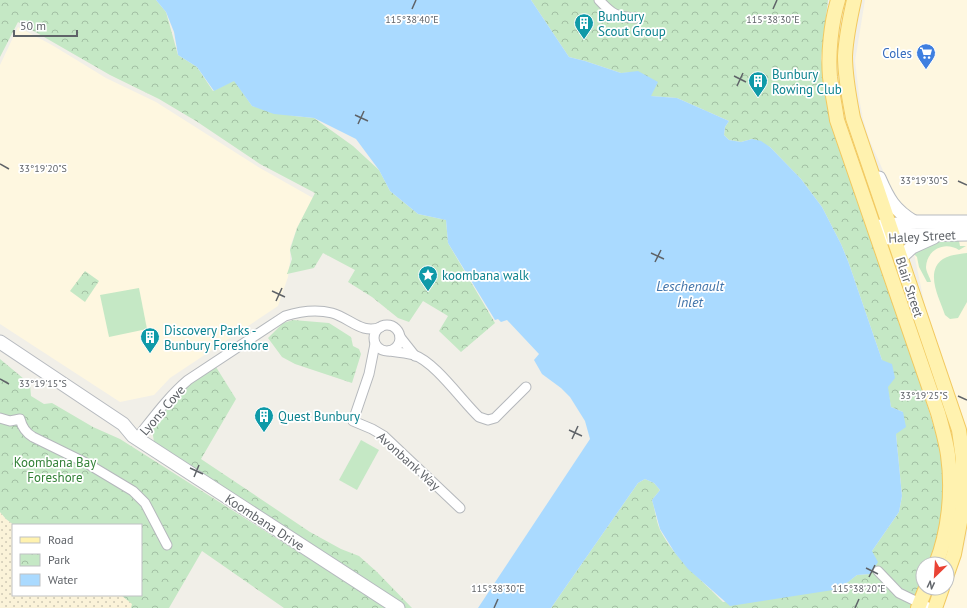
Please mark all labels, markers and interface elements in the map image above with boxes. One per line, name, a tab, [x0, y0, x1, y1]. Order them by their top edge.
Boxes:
place label: Bunbury Scout Group	[598, 8, 666, 40]
scale bar	[14, 12, 77, 38]
building icon: Bunbury Scout Group	[573, 12, 595, 40]
text: 115°38'40"E	[385, 13, 439, 26]
text: 115°38'30"E	[746, 13, 800, 26]
text: 50 m	[20, 18, 46, 33]
supermarket icon: Coles	[915, 42, 937, 70]
place label: Coles	[882, 45, 912, 62]
place label: Bunbury Rowing Club	[772, 66, 842, 98]
building icon: Bunbury Rowing Club	[747, 70, 769, 98]
text: 33°19'20"S	[19, 162, 67, 175]
text: 33°19'30"S	[900, 174, 948, 187]
street label: Haley Street	[888, 226, 957, 247]
street label: Blair Street	[892, 255, 927, 320]
place icon: koombana walk	[417, 264, 439, 292]
place label: koombana walk	[442, 267, 530, 284]
water label: Leschenault Inlet	[656, 277, 724, 311]
place label: Discovery Parks - Bunbury Foreshore	[164, 322, 269, 354]
building icon: Discovery Parks - Bunbury Foreshore	[139, 326, 161, 354]
text: 33°19'15"S	[19, 377, 67, 390]
street label: Lyons Cove	[136, 382, 189, 439]
text: 33°19'25"S	[900, 389, 948, 402]
building icon: Quest Bunbury	[253, 405, 275, 433]
place label: Quest Bunbury	[278, 408, 360, 425]
street label: Avonbank Way	[373, 428, 444, 494]
park label: Koombana Bay Foreshore	[14, 454, 96, 486]
street label: Koombana Drive	[222, 490, 308, 554]
legend	[12, 524, 142, 596]
text: Road	[48, 532, 73, 547]
text: Park	[48, 552, 70, 567]
north arrow	[915, 556, 955, 596]
text: Water	[48, 572, 78, 587]
text: N	[925, 577, 937, 593]
text: 115°38'30"E	[471, 582, 525, 595]
text: 115°38'20"E	[832, 582, 886, 595]

